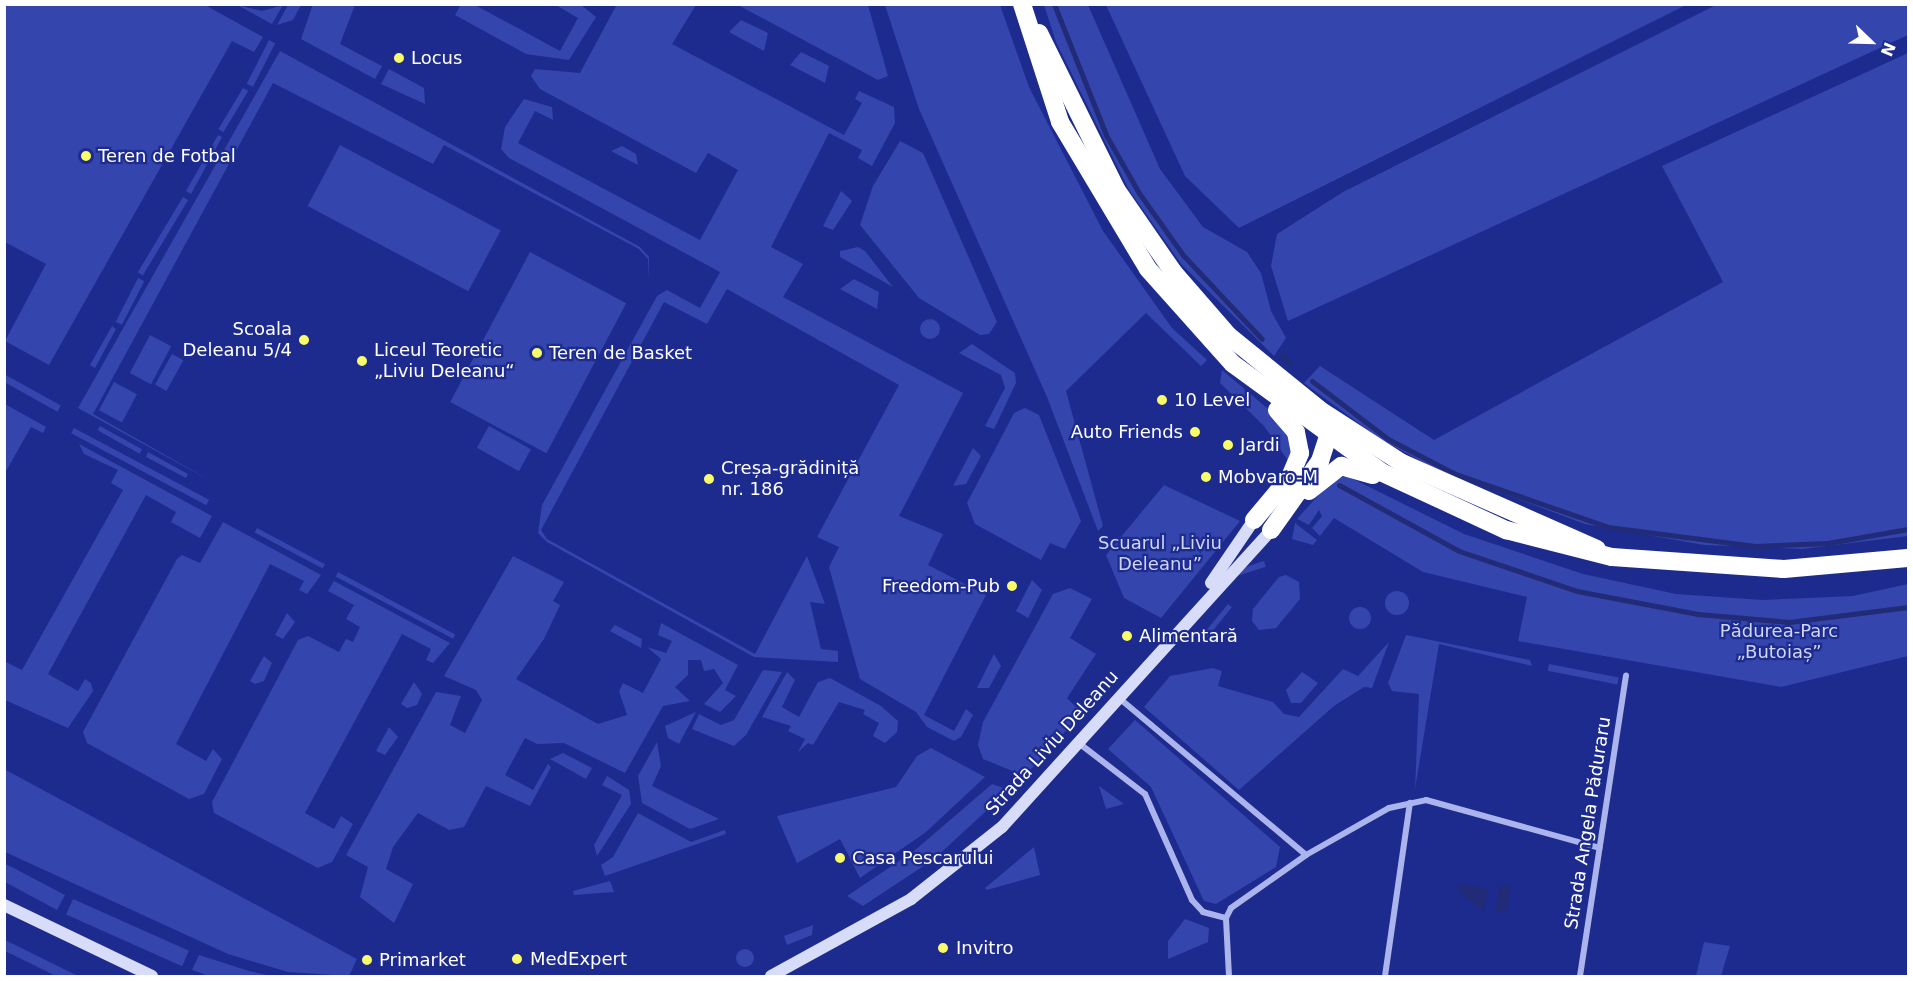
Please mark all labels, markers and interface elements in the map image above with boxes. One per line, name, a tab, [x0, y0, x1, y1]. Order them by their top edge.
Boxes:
north arrow	[1841, 12, 1901, 72]
text: N	[1877, 39, 1899, 59]
place label: Locus	[411, 47, 462, 69]
marker: Locus	[392, 51, 406, 65]
place label: Teren de Fotbal	[98, 145, 236, 167]
marker: Teren de Fotbal	[79, 149, 93, 163]
place label: Scoala Deleanu 5/4	[182, 319, 292, 362]
marker: Scoala Deleanu 5/4	[297, 333, 311, 347]
place label: Liceul Teoretic „Liviu Deleanu“	[374, 340, 515, 382]
place label: Teren de Basket	[549, 342, 692, 364]
marker: Teren de Basket	[530, 346, 544, 360]
marker: Liceul Teoretic „Liviu Deleanu“	[355, 354, 369, 368]
place label: 10 Level	[1174, 389, 1250, 411]
marker: 10 Level	[1155, 393, 1169, 407]
place label: Auto Friends	[1071, 421, 1183, 443]
marker: Auto Friends	[1188, 425, 1202, 439]
place label: Jardi	[1240, 434, 1280, 456]
marker: Jardi	[1221, 438, 1235, 452]
place label: Creșa-grădiniță nr. 186	[721, 458, 859, 500]
place label: Mobvaro-M	[1218, 466, 1318, 488]
marker: Mobvaro-M	[1199, 470, 1213, 484]
marker: Creșa-grădiniță nr. 186	[702, 472, 716, 486]
park label: Scuarul „Liviu Deleanu”	[1098, 533, 1222, 576]
place label: Freedom-Pub	[882, 575, 1000, 597]
marker: Freedom-Pub	[1005, 579, 1019, 593]
park label: Pădurea-Parc „Butoiaș”	[1720, 621, 1838, 664]
place label: Alimentară	[1139, 625, 1238, 647]
marker: Alimentară	[1120, 629, 1134, 643]
street label: Strada Liviu Deleanu	[981, 666, 1123, 820]
street label: Strada Angela Păduraru	[1561, 715, 1615, 931]
place label: Casa Pescarului	[852, 847, 994, 869]
marker: Casa Pescarului	[833, 851, 847, 865]
place label: Invitro	[956, 937, 1013, 959]
marker: Invitro	[934, 939, 952, 957]
place label: MedExpert	[530, 948, 627, 970]
place label: Primarket	[379, 949, 466, 971]
marker: MedExpert	[508, 950, 526, 968]
marker: Primarket	[360, 953, 374, 967]

